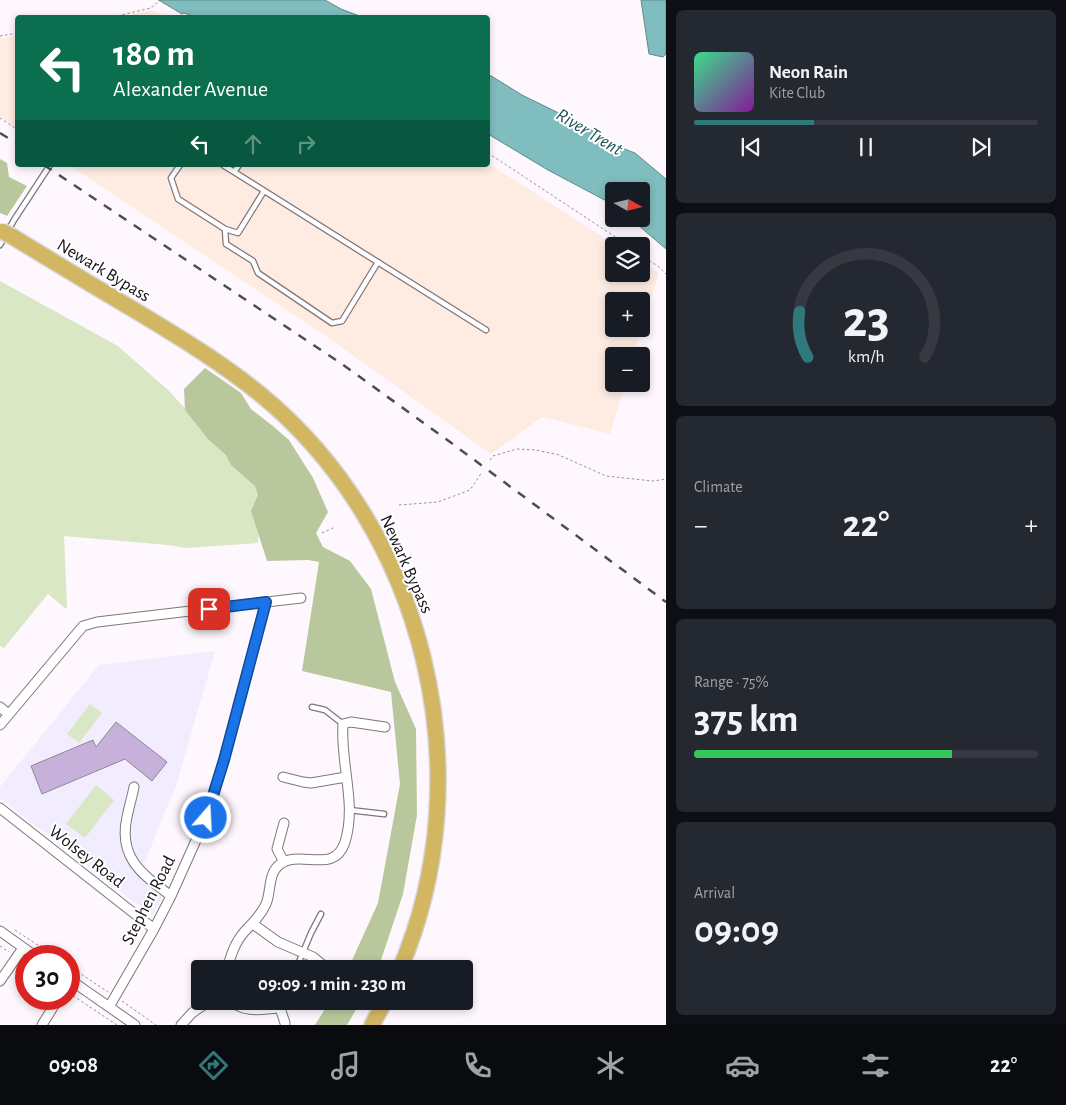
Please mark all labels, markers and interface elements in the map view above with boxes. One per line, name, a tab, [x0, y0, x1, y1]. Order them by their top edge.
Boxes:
icon: left	[30, 35, 95, 100]
text: 180 m	[113, 37, 195, 72]
text: Neon Rain	[769, 63, 848, 82]
text: Alexander Avenue	[113, 78, 268, 100]
text: Kite Club	[769, 85, 825, 101]
water label: River Trent	[553, 105, 626, 160]
icon: left	[186, 130, 214, 158]
icon: ahead	[239, 130, 267, 158]
icon: right	[292, 130, 320, 158]
icon: previous	[737, 133, 765, 161]
icon: pause	[852, 133, 880, 161]
icon: next	[967, 133, 995, 161]
north arrow	[605, 182, 650, 228]
map controls	[605, 182, 650, 392]
street label: Newark Bypass	[54, 236, 153, 306]
button: layers	[605, 237, 650, 282]
button: +	[605, 292, 650, 337]
text: 23	[843, 294, 889, 346]
button: −	[605, 347, 650, 392]
text: km/h	[848, 348, 884, 366]
text: Climate	[694, 479, 743, 495]
text: 22°	[843, 506, 889, 544]
text: −	[694, 512, 707, 540]
text: +	[1025, 512, 1038, 540]
street label: Newark Bypass	[376, 513, 436, 616]
pin	[188, 588, 230, 630]
icon: arrive	[195, 595, 223, 623]
text: Range · 75%	[694, 674, 769, 690]
text: 375 km	[694, 701, 798, 739]
position arrow	[179, 791, 231, 843]
street label: Wolsey Road	[45, 822, 127, 892]
street label: Stephen Road	[119, 853, 179, 948]
text: Arrival	[694, 885, 735, 901]
text: 09:09	[694, 912, 779, 950]
speed limit sign: 30	[15, 945, 80, 1010]
text: 09:09 · 1 min · 230 m	[258, 975, 406, 994]
icon: directions	[196, 1048, 231, 1083]
icon: music	[328, 1048, 363, 1083]
icon: phone	[460, 1048, 495, 1083]
icon: climate	[593, 1048, 628, 1083]
icon: car	[725, 1048, 760, 1083]
icon: filters	[858, 1048, 893, 1083]
text: 09:08	[49, 1054, 98, 1076]
text: 22°	[990, 1054, 1017, 1076]

